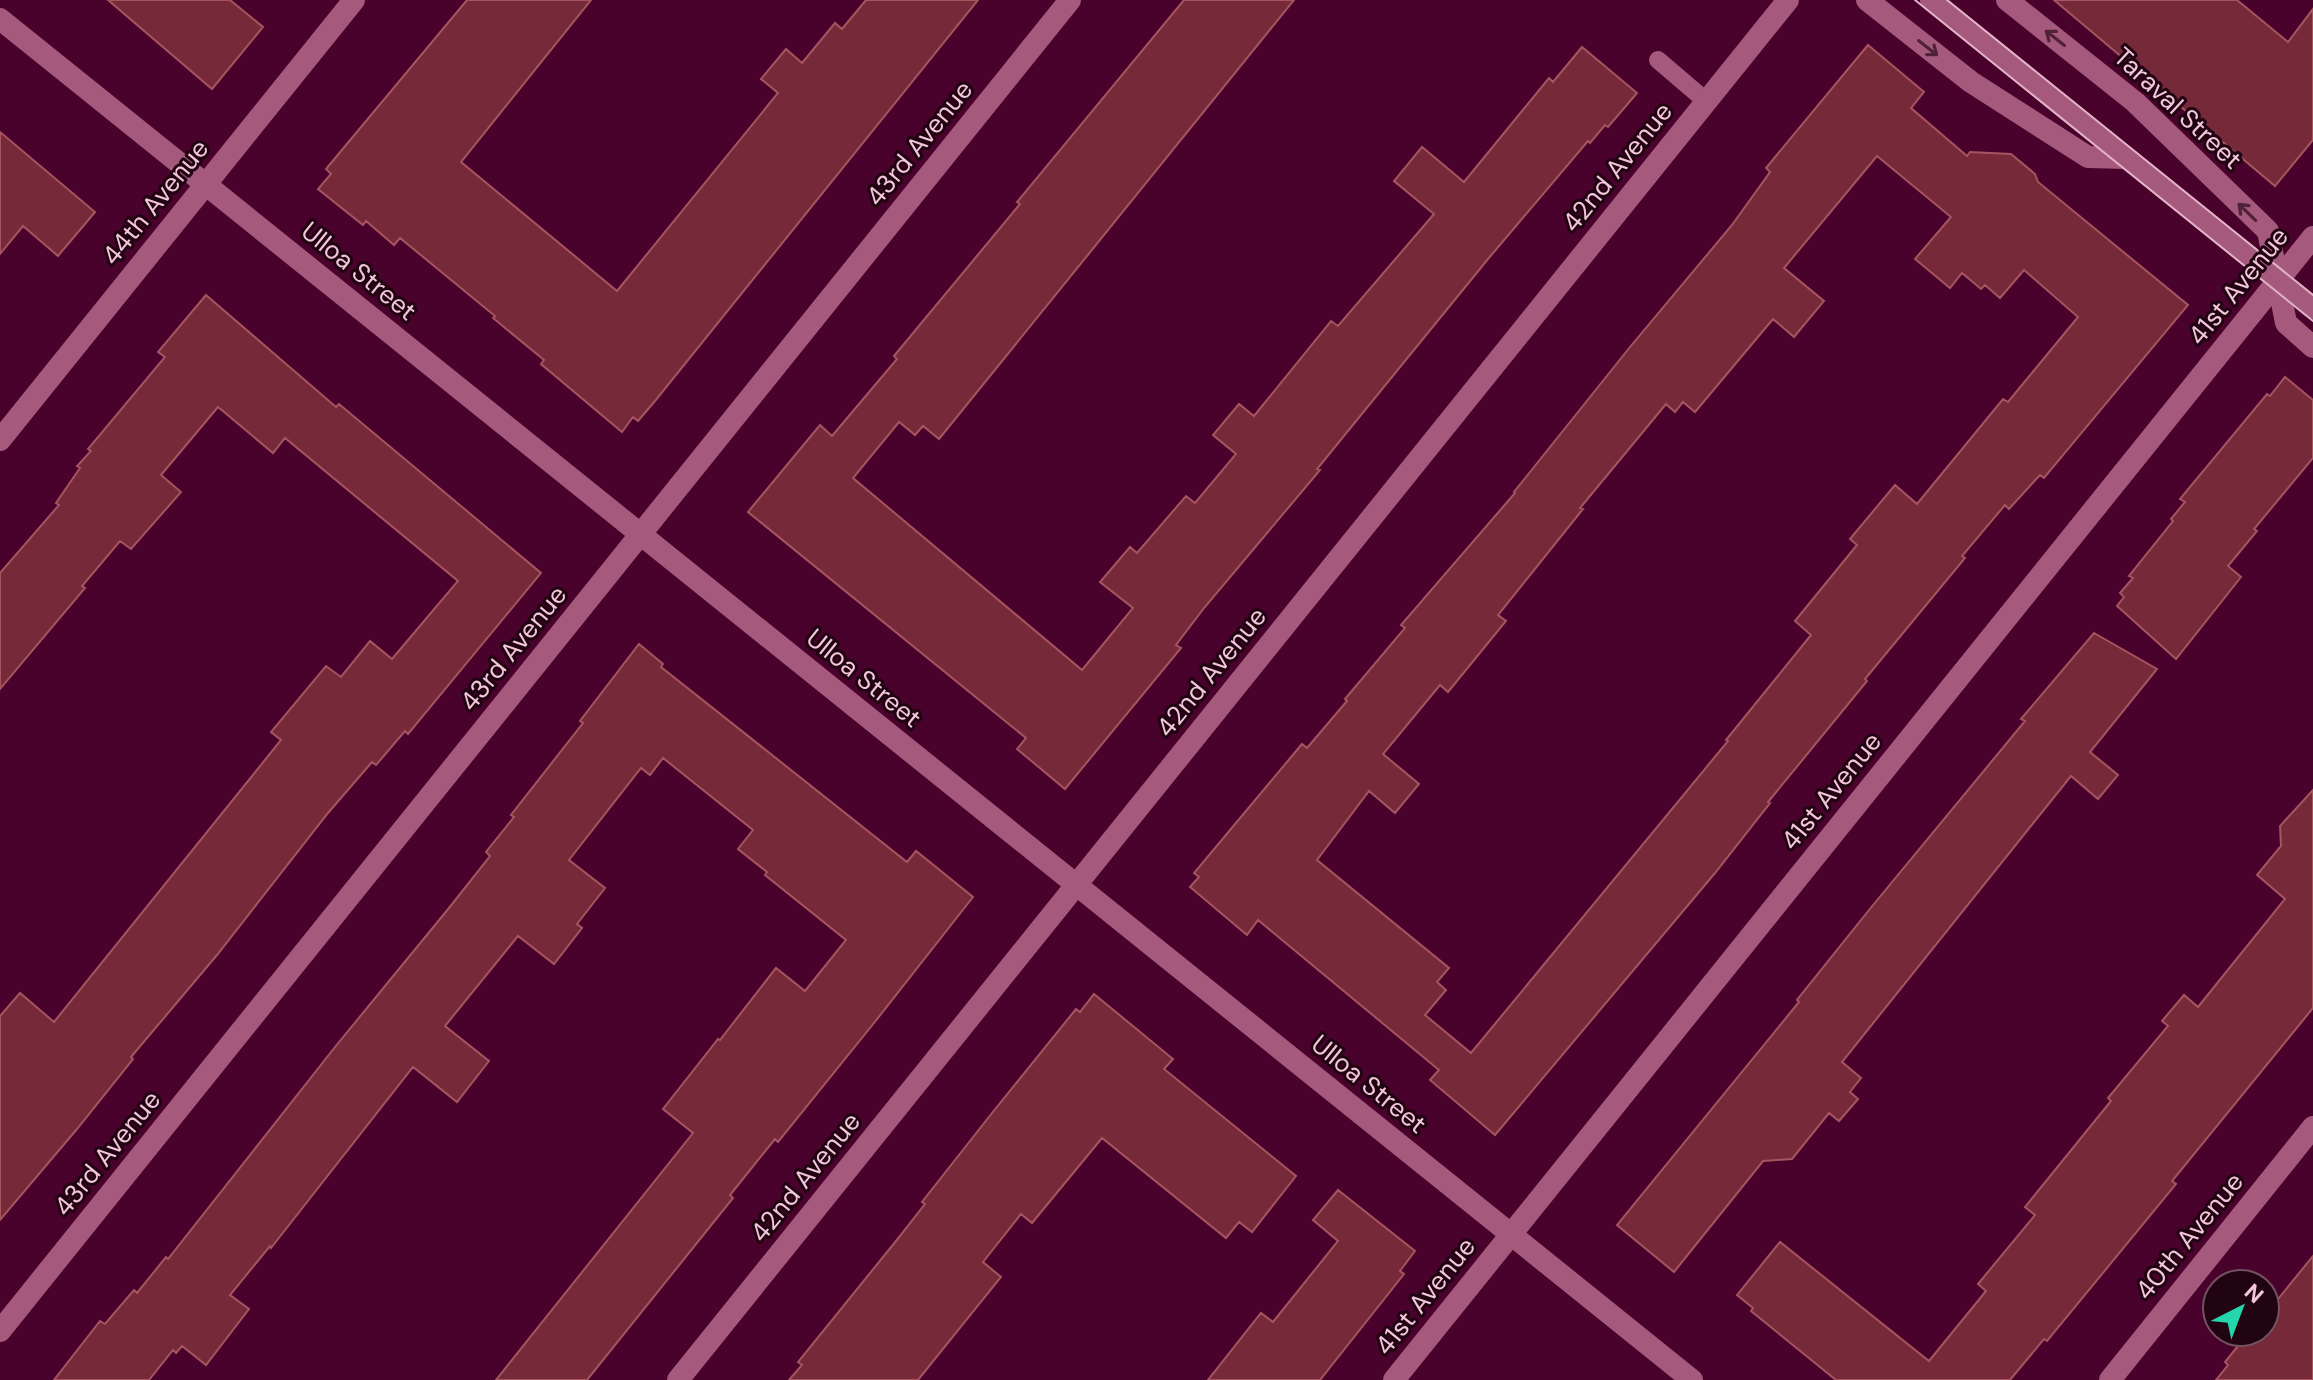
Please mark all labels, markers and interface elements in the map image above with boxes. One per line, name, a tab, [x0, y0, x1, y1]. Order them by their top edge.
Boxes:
one-way arrow	[2045, 29, 2066, 46]
one-way arrow	[1917, 40, 1938, 57]
street label: Taraval Street	[2107, 40, 2249, 176]
street label: 43rd Avenue	[858, 73, 980, 213]
street label: 42nd Avenue	[1554, 95, 1680, 239]
street label: 44th Avenue	[94, 132, 216, 272]
one-way arrow	[2238, 203, 2257, 222]
street label: Ulloa Street	[294, 214, 424, 328]
street label: 41st Avenue	[2180, 220, 2296, 352]
street label: 43rd Avenue	[452, 578, 574, 718]
street label: 42nd Avenue	[1148, 600, 1274, 744]
street label: Ulloa Street	[799, 621, 929, 735]
street label: 41st Avenue	[1773, 725, 1889, 857]
street label: Ulloa Street	[1304, 1027, 1434, 1141]
street label: 43rd Avenue	[46, 1083, 168, 1223]
street label: 42nd Avenue	[742, 1105, 868, 1249]
street label: 40th Avenue	[2127, 1165, 2251, 1307]
street label: 41st Avenue	[1367, 1230, 1483, 1362]
north arrow	[2201, 1268, 2281, 1348]
text: N	[2238, 1277, 2270, 1310]

